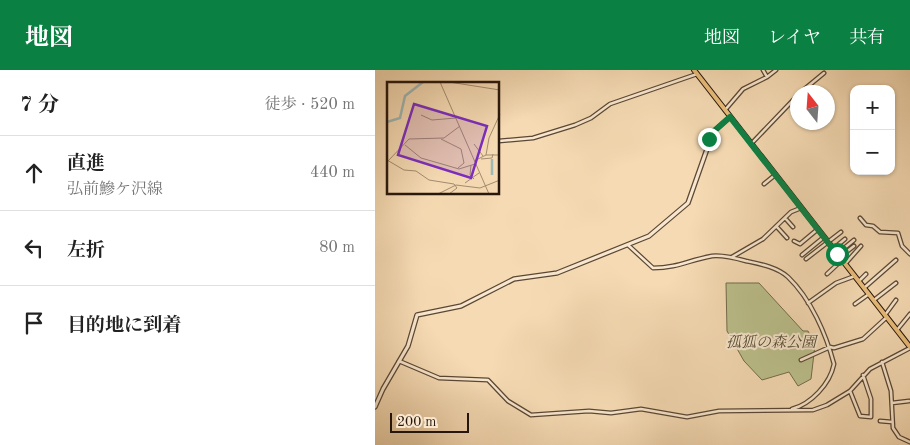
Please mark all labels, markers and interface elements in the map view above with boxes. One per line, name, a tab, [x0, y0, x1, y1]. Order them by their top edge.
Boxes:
text: 地図	[25, 27, 73, 51]
text: 地図	[704, 29, 740, 47]
text: レイヤ	[768, 29, 821, 47]
text: 共有	[849, 29, 885, 47]
inset map	[387, 82, 500, 195]
north arrow	[790, 85, 835, 130]
map controls	[850, 85, 895, 175]
button: +	[850, 85, 895, 130]
text: 7 分	[20, 95, 59, 116]
text: 徒歩 · 520 m	[265, 97, 355, 113]
route end	[698, 128, 721, 151]
button: −	[850, 130, 895, 175]
text: 直進	[67, 155, 105, 174]
icon: ahead	[20, 159, 48, 187]
text: 440 m	[310, 165, 355, 181]
text: 弘前鰺ケ沢線	[67, 182, 163, 198]
icon: left	[20, 234, 48, 262]
text: 80 m	[319, 240, 355, 256]
text: 左折	[67, 242, 105, 261]
route start	[826, 243, 849, 266]
icon: arrive	[20, 309, 48, 337]
text: 目的地に到着	[67, 317, 181, 336]
park label: 孤狐の森公園	[726, 334, 819, 351]
scale bar	[390, 410, 469, 433]
text: 200 m	[397, 415, 436, 429]

